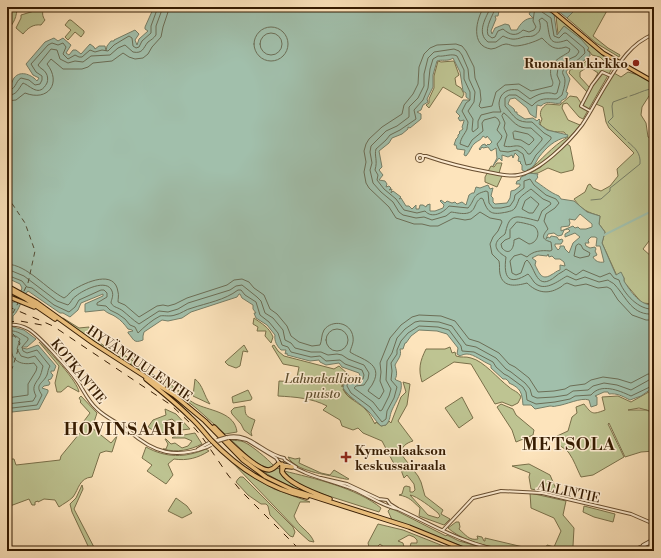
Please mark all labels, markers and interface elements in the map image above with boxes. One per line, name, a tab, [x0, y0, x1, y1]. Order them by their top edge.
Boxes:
place label: Ruonalan kirkko	[524, 56, 628, 72]
marker: Ruonalan kirkko	[631, 58, 641, 68]
street label: HYVÄNTUULENTIE	[84, 322, 196, 405]
street label: KOTKANTIE	[47, 336, 109, 407]
park label: Lahnakallion puisto	[283, 371, 362, 402]
district label: HOVINSAARI	[64, 419, 184, 441]
district label: METSOLA	[522, 434, 616, 456]
place label: Kymenlaakson keskussairaala	[355, 443, 447, 474]
marker: Kymenlaakson keskussairaala	[340, 451, 352, 463]
street label: ALLINTIE	[535, 477, 602, 506]

